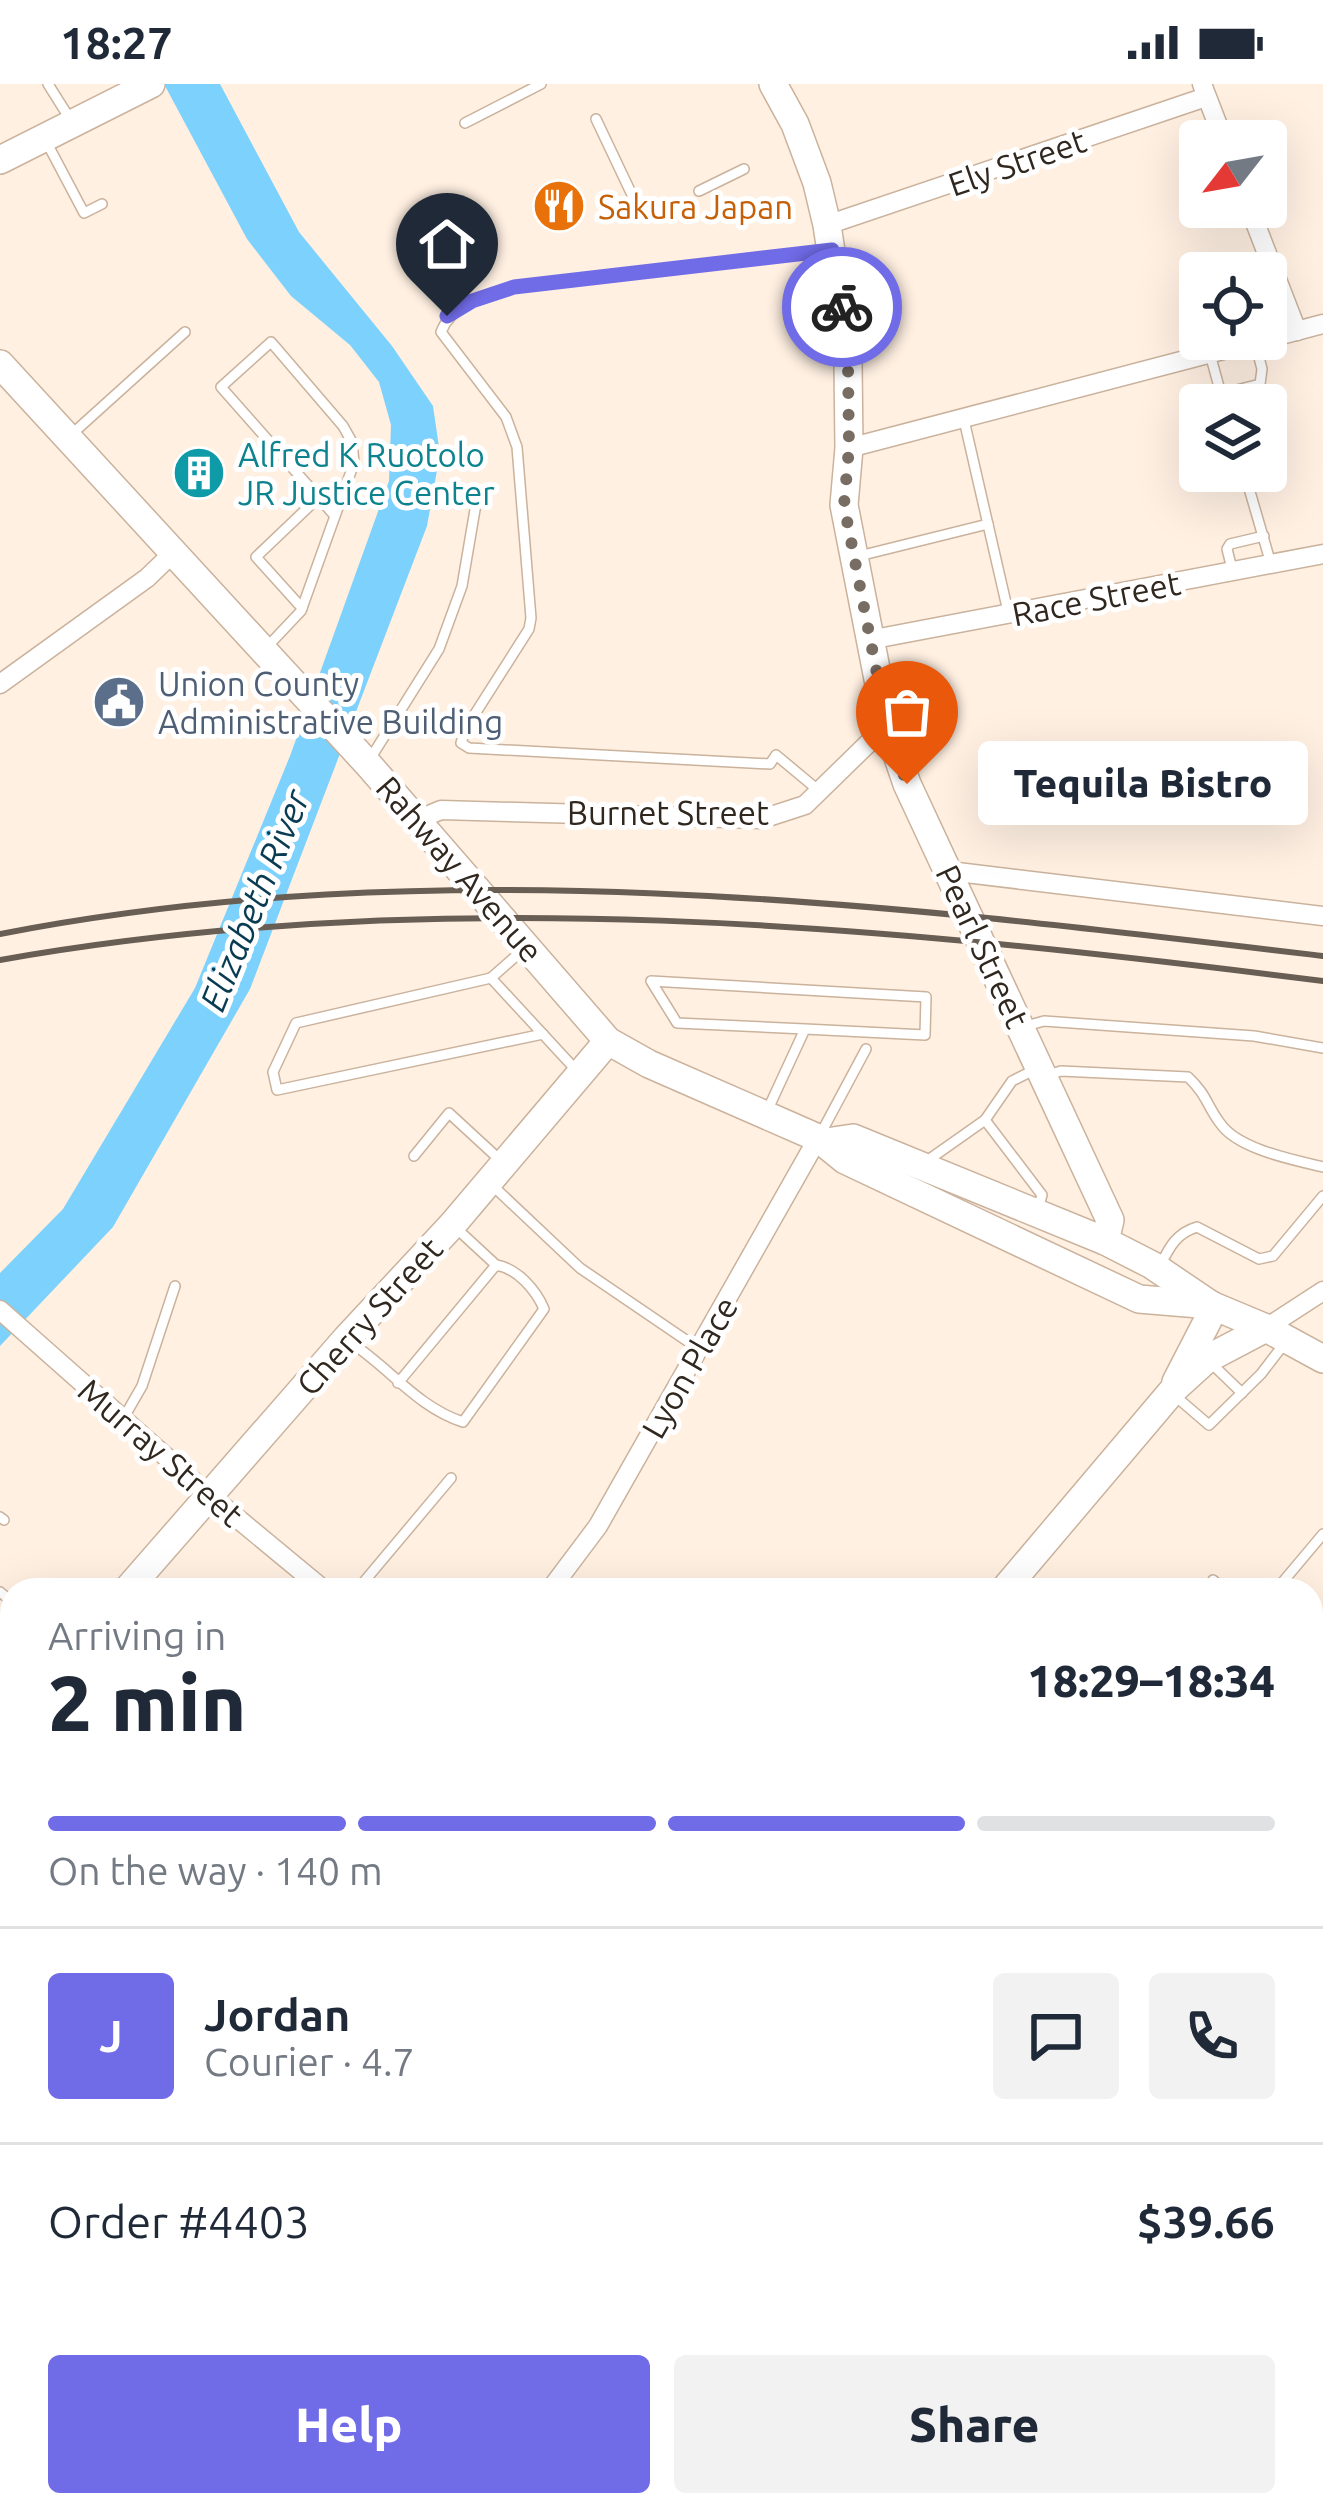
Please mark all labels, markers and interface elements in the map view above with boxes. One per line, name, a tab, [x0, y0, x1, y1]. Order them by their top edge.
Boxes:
text: 18:27	[60, 17, 173, 68]
north arrow	[1179, 120, 1287, 228]
map controls	[1179, 120, 1287, 492]
street label: Ely Street	[943, 121, 1091, 203]
restaurant icon: Sakura Japan	[531, 178, 587, 234]
place label: Sakura Japan	[598, 188, 793, 225]
pin	[396, 193, 498, 316]
icon: home	[414, 211, 480, 277]
courier	[782, 247, 902, 367]
button: locate	[1179, 252, 1287, 360]
icon: bike	[809, 274, 875, 340]
button: layers	[1179, 384, 1287, 492]
place label: Alfred K Ruotolo JR Justice Center	[238, 436, 495, 511]
building icon: Alfred K Ruotolo JR Justice Center	[171, 445, 227, 501]
street label: Race Street	[1009, 564, 1183, 632]
pin	[856, 661, 958, 784]
place label: Union County Administrative Building	[158, 665, 503, 740]
public building icon: Union County Administrative Building	[91, 674, 147, 730]
icon: bag	[874, 679, 940, 745]
callout: Tequila Bistro	[979, 742, 1309, 826]
text: Tequila Bistro	[1014, 761, 1272, 804]
street label: Rahway Avenue	[369, 769, 551, 969]
water label: Elizabeth River	[191, 782, 317, 1016]
street label: Burnet Street	[567, 794, 769, 831]
street label: Pearl Street	[929, 859, 1037, 1033]
street label: Cherry Street	[289, 1230, 449, 1402]
street label: Lyon Place	[634, 1290, 744, 1444]
street label: Murray Street	[71, 1371, 251, 1533]
text: Arriving in	[48, 1614, 226, 1657]
text: 18:29–18:34	[1027, 1655, 1275, 1706]
text: 2 min	[48, 1658, 246, 1746]
text: On the way · 140 m	[48, 1849, 383, 1892]
button: chat	[993, 1973, 1119, 2099]
button: phone	[1149, 1973, 1275, 2099]
text: Jordan	[204, 1989, 350, 2040]
text: J	[99, 2010, 123, 2061]
text: Courier · 4.7	[204, 2040, 415, 2083]
text: Order #4403	[48, 2196, 310, 2247]
text: $39.66	[1137, 2196, 1275, 2247]
button: Help	[48, 2355, 650, 2493]
button: Share	[674, 2355, 1275, 2493]

